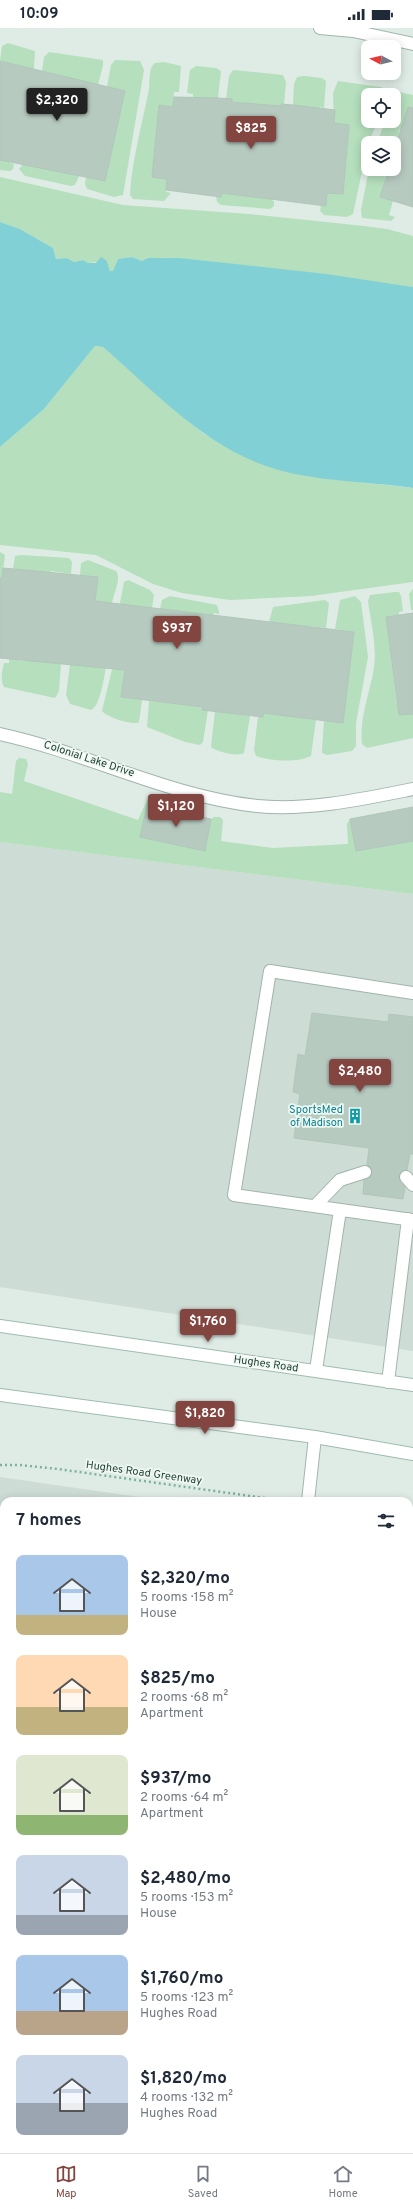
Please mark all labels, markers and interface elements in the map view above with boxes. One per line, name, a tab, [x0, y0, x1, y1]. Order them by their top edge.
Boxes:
text: 10:09	[20, 5, 59, 24]
north arrow	[361, 40, 401, 80]
map controls	[361, 40, 401, 176]
pin: $2,320	[24, 88, 90, 122]
button: locate	[361, 88, 401, 128]
text: $2,320	[35, 93, 79, 109]
pin: $825	[227, 116, 275, 150]
text: $825	[235, 121, 267, 137]
button: layers	[361, 136, 401, 176]
pin: $937	[153, 616, 201, 650]
text: $937	[162, 621, 192, 637]
street label: Colonial Lake Drive	[42, 738, 136, 780]
pin: $1,120	[143, 794, 209, 828]
text: $1,120	[157, 799, 195, 815]
pin: $2,480	[327, 1059, 393, 1093]
text: $2,480	[338, 1064, 382, 1080]
place label: SportsMed of Madison	[289, 1103, 343, 1130]
building icon: SportsMed of Madison	[346, 1107, 364, 1125]
pin: $1,760	[175, 1309, 241, 1343]
text: $1,760	[189, 1314, 227, 1330]
street label: Hughes Road	[233, 1353, 299, 1375]
pin: $1,820	[172, 1401, 238, 1435]
text: $1,820	[185, 1406, 225, 1422]
street label: Hughes Road Greenway	[85, 1458, 203, 1488]
text: 7 homes	[16, 1510, 82, 1532]
icon: filters	[375, 1510, 397, 1532]
text: $2,320/mo	[140, 1568, 230, 1590]
icon: home	[48, 1571, 96, 1619]
text: 5 rooms · 158 m²	[140, 1590, 233, 1606]
text: House	[140, 1606, 177, 1622]
text: $825/mo	[140, 1668, 215, 1690]
icon: home	[48, 1671, 96, 1719]
text: 2 rooms · 68 m²	[140, 1690, 228, 1706]
text: Apartment	[140, 1706, 203, 1722]
text: $937/mo	[140, 1768, 211, 1790]
icon: home	[48, 1771, 96, 1819]
text: 2 rooms · 64 m²	[140, 1790, 228, 1806]
text: Apartment	[140, 1806, 203, 1822]
text: $2,480/mo	[140, 1868, 231, 1890]
icon: home	[48, 1871, 96, 1919]
text: 5 rooms · 153 m²	[140, 1890, 233, 1906]
text: House	[140, 1906, 177, 1922]
text: $1,760/mo	[140, 1968, 223, 1990]
icon: home	[48, 1971, 96, 2019]
text: 5 rooms · 123 m²	[140, 1990, 233, 2006]
text: Hughes Road	[140, 2006, 217, 2022]
text: $1,820/mo	[140, 2068, 227, 2090]
icon: home	[48, 2071, 96, 2119]
text: 4 rooms · 132 m²	[140, 2090, 233, 2106]
text: Hughes Road	[140, 2106, 217, 2122]
tab: Map	[55, 2163, 77, 2201]
tab: Saved	[188, 2163, 218, 2201]
tab: Home	[329, 2163, 358, 2201]

